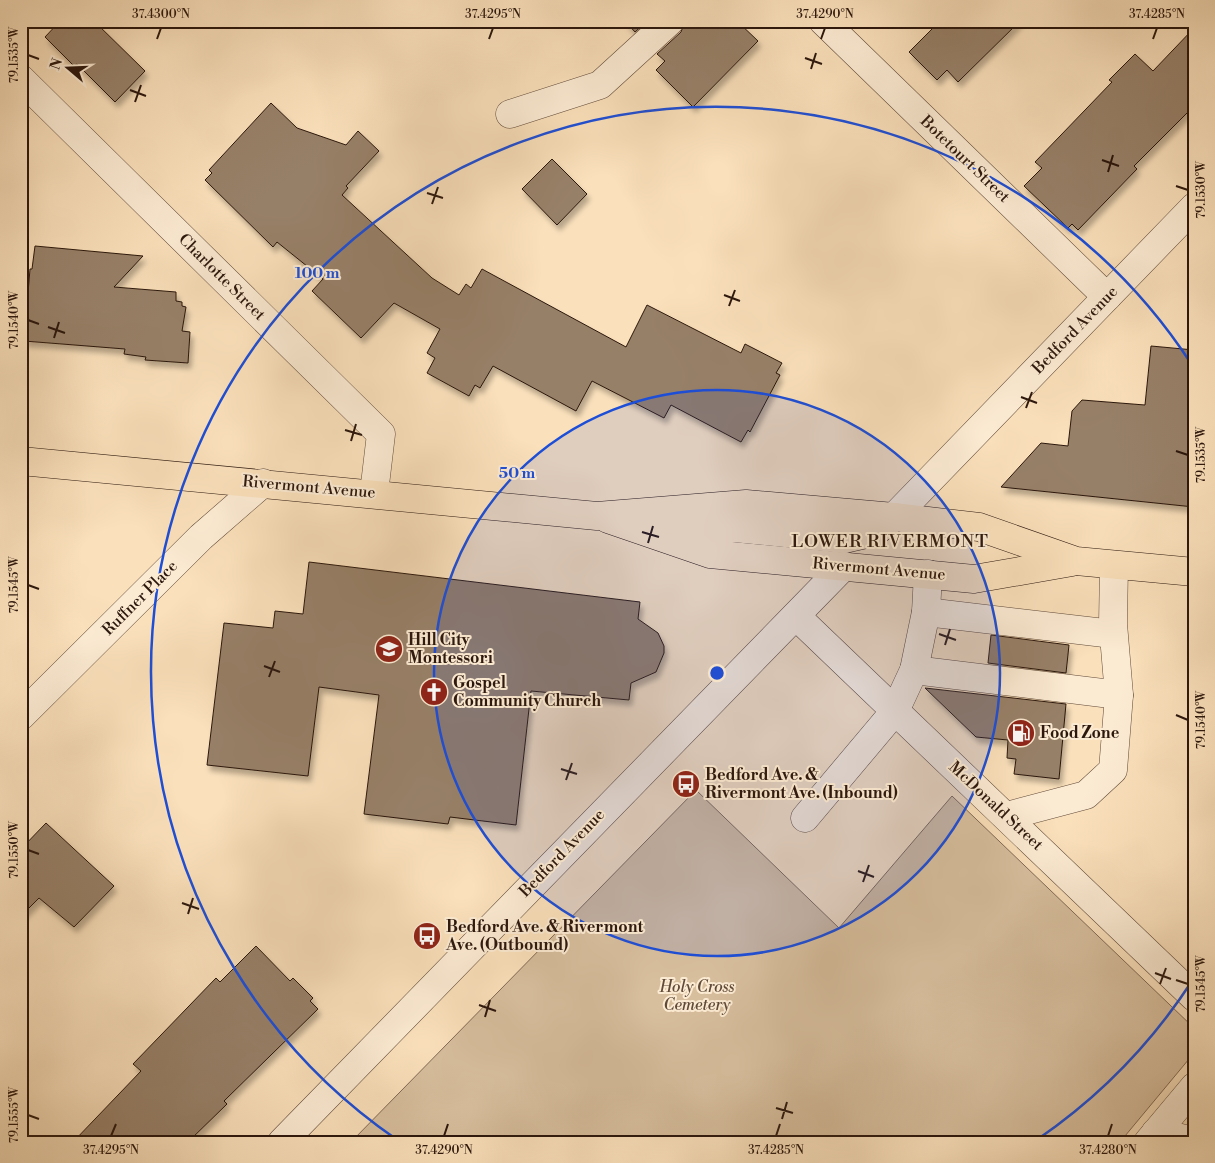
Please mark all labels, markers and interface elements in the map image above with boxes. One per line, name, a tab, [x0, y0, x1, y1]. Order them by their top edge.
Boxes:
text: 37.4300°N	[132, 7, 190, 22]
text: 37.4295°N	[465, 7, 521, 22]
text: 37.4290°N	[796, 7, 854, 22]
text: 37.4285°N	[1129, 7, 1185, 22]
text: 79.1535°W	[7, 26, 22, 83]
north arrow	[42, 42, 92, 92]
text: N	[46, 56, 67, 72]
street label: Botetourt Street	[915, 110, 1014, 207]
text: 79.1530°W	[1194, 160, 1209, 219]
street label: Charlotte Street	[174, 229, 270, 325]
text: 100 m	[295, 264, 340, 283]
street label: Bedford Avenue	[1027, 282, 1122, 379]
text: 79.1540°W	[7, 290, 22, 349]
text: 79.1535°W	[1194, 426, 1209, 483]
text: 50 m	[499, 464, 535, 483]
street label: Rivermont Avenue	[242, 471, 376, 503]
district label: LOWER RIVERMONT	[791, 530, 989, 553]
street label: Rivermont Avenue	[812, 553, 946, 585]
text: 79.1545°W	[7, 555, 22, 614]
street label: Ruffner Place	[98, 556, 182, 640]
place label: Hill City Montessori	[408, 630, 493, 668]
school or university icon: Hill City Montessori	[374, 634, 404, 664]
centre of rings	[708, 664, 726, 682]
place label: Gospel Community Church	[453, 673, 601, 711]
church icon: Gospel Community Church	[419, 677, 449, 707]
text: 79.1540°W	[1194, 690, 1209, 749]
fuel station icon: Food Zone	[1006, 718, 1036, 748]
place label: Food Zone	[1040, 723, 1120, 743]
street label: McDonald Street	[945, 757, 1048, 855]
place label: Bedford Ave. & Rivermont Ave. (Inbound)	[705, 765, 898, 803]
bus stop icon: Bedford Ave. & Rivermont Ave. (Inbound)	[671, 769, 701, 799]
street label: Bedford Avenue	[514, 805, 609, 902]
text: 79.1550°W	[7, 820, 22, 879]
place label: Bedford Ave. & Rivermont Ave. (Outbound)	[445, 917, 644, 955]
bus stop icon: Bedford Ave. & Rivermont Ave. (Outbound)	[412, 921, 442, 951]
text: 79.1545°W	[1194, 954, 1209, 1013]
park label: Holy Cross Cemetery	[658, 977, 735, 1015]
text: 79.1555°W	[7, 1086, 22, 1143]
text: 37.4295°N	[83, 1143, 139, 1158]
text: 37.4290°N	[415, 1143, 473, 1158]
text: 37.4285°N	[748, 1143, 804, 1158]
text: 37.4280°N	[1079, 1143, 1137, 1158]

